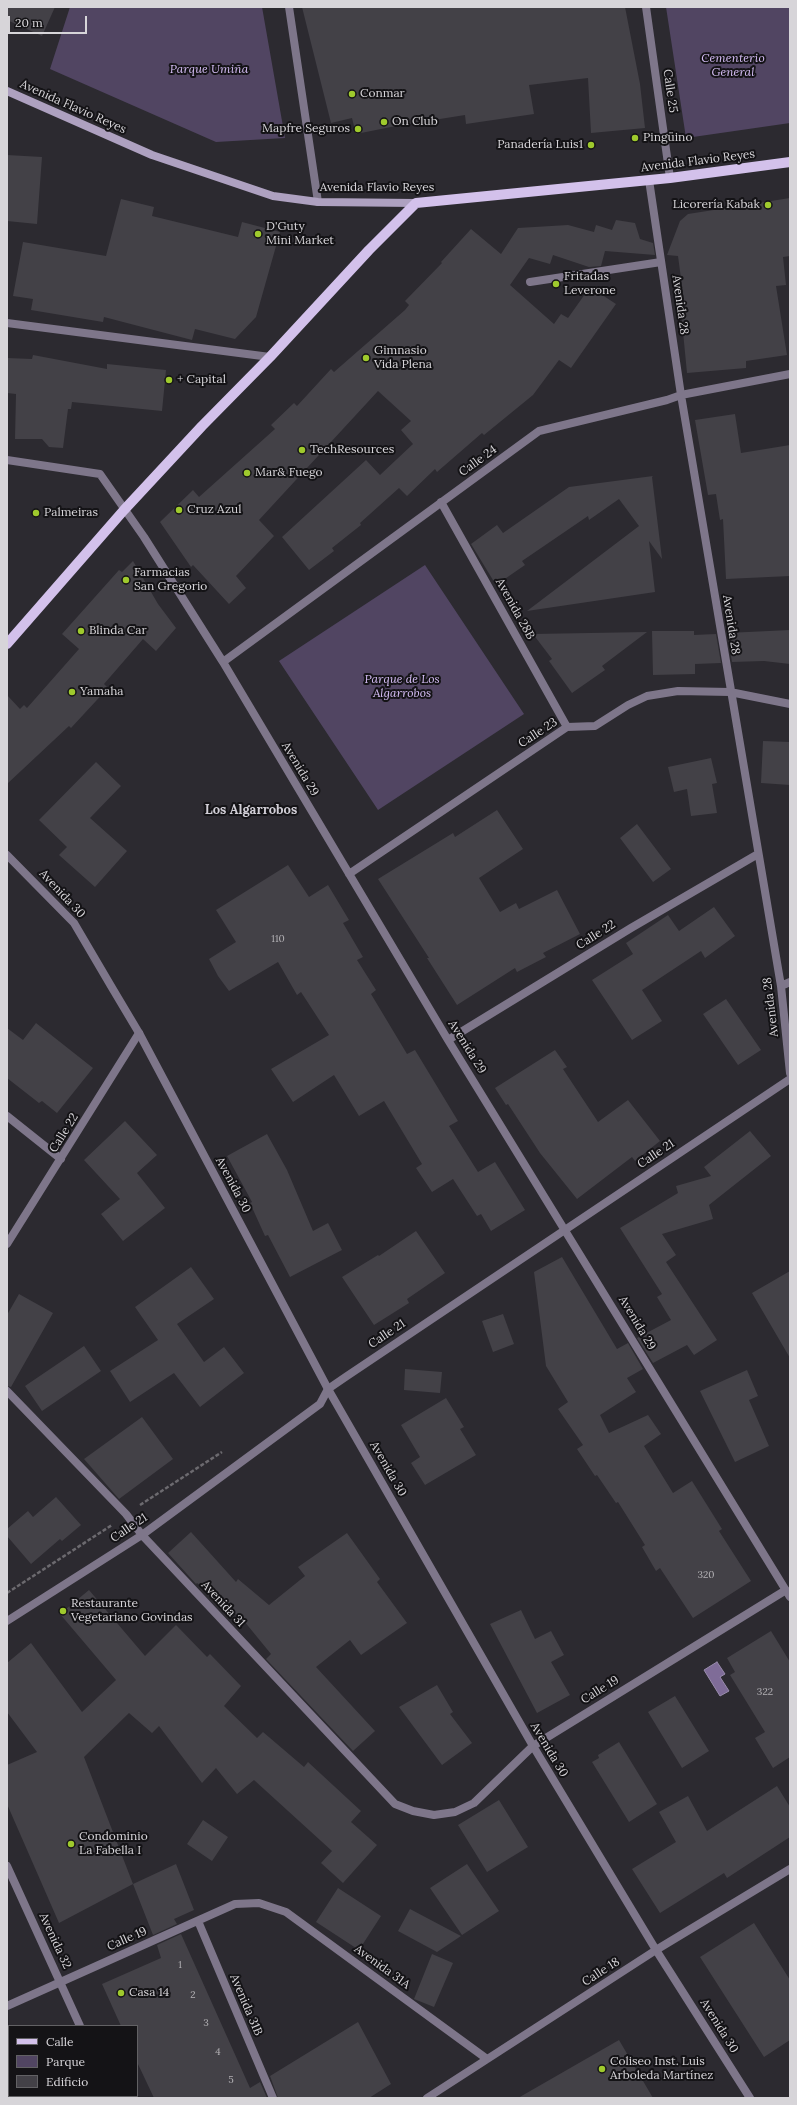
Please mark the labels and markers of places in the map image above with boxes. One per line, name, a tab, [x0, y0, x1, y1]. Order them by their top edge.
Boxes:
place label: Conmar	[360, 87, 405, 101]
marker: Conmar	[347, 89, 357, 99]
place label: On Club	[392, 115, 438, 129]
marker: On Club	[379, 117, 389, 127]
place label: Mapfre Seguros	[262, 122, 350, 136]
marker: Mapfre Seguros	[353, 124, 363, 134]
place label: Pingüino	[643, 131, 692, 145]
marker: Pingüino	[630, 133, 640, 143]
place label: Panadería Luis1	[497, 138, 583, 152]
marker: Panadería Luis1	[586, 140, 596, 150]
place label: Licorería Kabak	[673, 198, 760, 212]
marker: Licorería Kabak	[763, 200, 773, 210]
place label: D'Guty Mini Market	[266, 220, 334, 248]
marker: D'Guty Mini Market	[253, 229, 263, 239]
place label: Fritadas Leverone	[564, 270, 616, 298]
marker: Fritadas Leverone	[551, 279, 561, 289]
place label: Gimnasio Vida Plena	[374, 344, 432, 372]
marker: Gimnasio Vida Plena	[361, 353, 371, 363]
place label: + Capital	[177, 373, 226, 387]
marker: + Capital	[164, 375, 174, 385]
place label: TechResources	[310, 443, 394, 457]
marker: TechResources	[297, 445, 307, 455]
place label: Mar& Fuego	[255, 466, 322, 480]
marker: Mar& Fuego	[242, 468, 252, 478]
place label: Cruz Azul	[187, 503, 241, 517]
marker: Cruz Azul	[174, 505, 184, 515]
place label: Palmeiras	[44, 506, 98, 520]
marker: Palmeiras	[31, 508, 41, 518]
place label: Farmacias San Gregorio	[134, 566, 207, 594]
marker: Farmacias San Gregorio	[121, 575, 131, 585]
place label: Blinda Car	[89, 624, 147, 638]
marker: Blinda Car	[76, 626, 86, 636]
place label: Yamaha	[80, 685, 124, 699]
marker: Yamaha	[67, 687, 77, 697]
place label: Restaurante Vegetariano Govindas	[71, 1597, 193, 1625]
marker: Restaurante Vegetariano Govindas	[58, 1606, 68, 1616]
place label: Condominio La Fabella I	[79, 1830, 148, 1858]
marker: Condominio La Fabella I	[66, 1839, 76, 1849]
place label: Casa 14	[129, 1986, 169, 2000]
marker: Casa 14	[116, 1988, 126, 1998]
place label: Coliseo Inst. Luis Arboleda Martínez	[610, 2055, 713, 2083]
marker: Coliseo Inst. Luis Arboleda Martínez	[597, 2064, 607, 2074]

